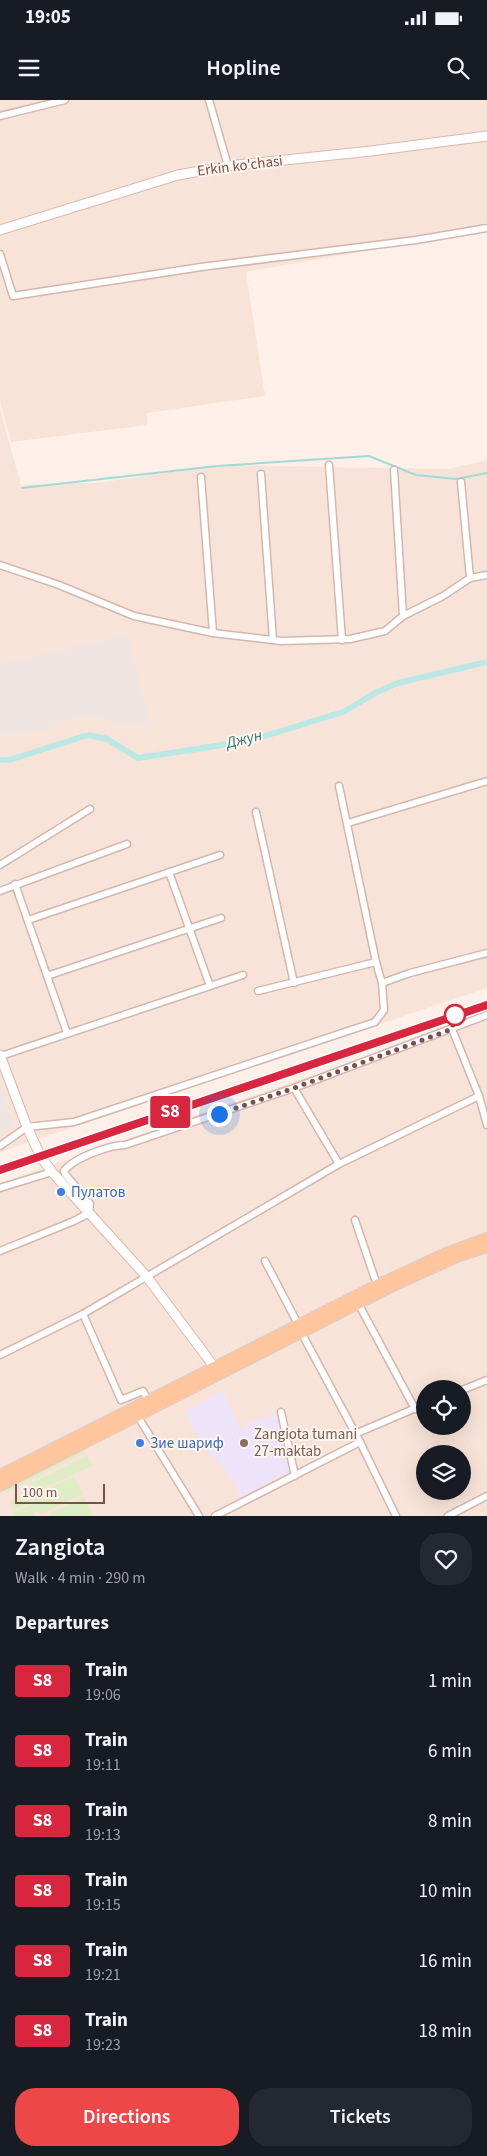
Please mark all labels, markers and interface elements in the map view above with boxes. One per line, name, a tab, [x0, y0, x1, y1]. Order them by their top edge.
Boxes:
text: 19:05	[25, 4, 71, 31]
text: Hopline	[206, 52, 281, 84]
icon: menu	[15, 54, 43, 82]
icon: search	[444, 54, 472, 82]
street label: Erkin ko'chasi	[196, 150, 284, 182]
water label: Джун	[223, 724, 265, 754]
unlabelled marker	[444, 1004, 466, 1026]
line badge: S8	[148, 1096, 192, 1128]
text: S8	[160, 1099, 180, 1124]
your location	[207, 1102, 232, 1127]
place label: Пулатов	[71, 1182, 126, 1203]
marker: Пулатов	[55, 1186, 67, 1198]
map controls	[416, 1380, 471, 1500]
button: locate	[416, 1380, 471, 1435]
place label: Zangiota tumani 27-maktab	[254, 1424, 357, 1462]
place label: Зие шариф	[150, 1433, 224, 1454]
marker: Зие шариф	[134, 1437, 146, 1449]
marker: Zangiota tumani 27-maktab	[238, 1437, 250, 1449]
button: layers	[416, 1445, 471, 1500]
scale bar	[15, 1481, 105, 1504]
text: 100 m	[22, 1483, 57, 1503]
text: Zangiota	[15, 1530, 105, 1565]
button: heart	[420, 1533, 472, 1585]
text: Walk · 4 min · 290 m	[15, 1567, 146, 1589]
text: Departures	[15, 1610, 109, 1637]
text: Train	[85, 1657, 128, 1684]
text: S8	[33, 1668, 52, 1693]
text: 1 min	[428, 1668, 472, 1695]
text: 19:06	[85, 1684, 121, 1706]
text: Train	[85, 1727, 128, 1754]
text: S8	[33, 1738, 52, 1763]
text: 6 min	[428, 1738, 472, 1765]
text: 19:11	[85, 1754, 121, 1776]
text: Train	[85, 1797, 128, 1824]
text: S8	[33, 1808, 52, 1833]
text: 8 min	[428, 1808, 472, 1835]
text: 19:13	[85, 1824, 121, 1846]
text: Train	[85, 1867, 128, 1894]
text: S8	[33, 1878, 52, 1903]
text: 10 min	[418, 1878, 472, 1905]
text: 19:15	[85, 1894, 121, 1916]
text: Train	[85, 1937, 128, 1964]
text: S8	[33, 1948, 52, 1973]
text: 16 min	[418, 1948, 472, 1975]
text: 19:21	[85, 1964, 121, 1986]
text: Train	[85, 2007, 128, 2034]
text: S8	[33, 2018, 52, 2043]
text: 18 min	[418, 2018, 472, 2045]
text: 19:23	[85, 2034, 121, 2056]
button: Directions	[15, 2088, 239, 2146]
button: Tickets	[249, 2088, 472, 2146]

